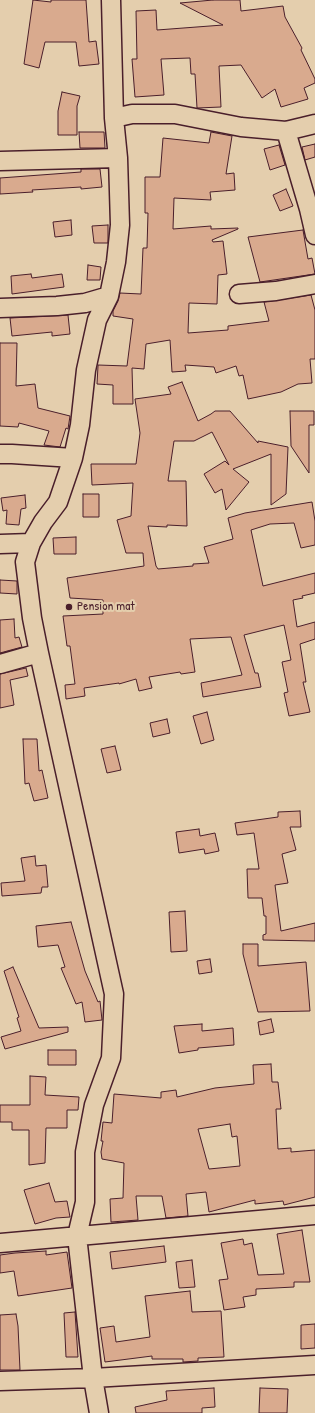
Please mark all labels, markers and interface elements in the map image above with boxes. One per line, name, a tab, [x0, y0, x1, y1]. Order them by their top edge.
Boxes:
place label: Pension mat	[77, 599, 135, 615]
marker: Pension mat	[64, 602, 74, 612]

